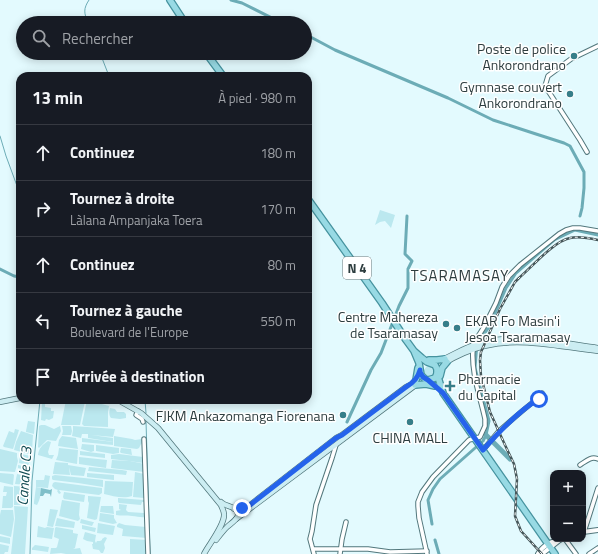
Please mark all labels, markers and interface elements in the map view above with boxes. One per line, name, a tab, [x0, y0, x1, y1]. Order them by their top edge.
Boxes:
search box	[16, 16, 312, 60]
icon: search	[30, 27, 52, 49]
text: Rechercher	[62, 27, 133, 50]
place label: Poste de police Ankorondrano	[477, 38, 566, 75]
marker: Poste de police Ankorondrano	[569, 51, 579, 61]
place label: Gymnase couvert Ankorondrano	[460, 76, 562, 113]
text: 13 min	[32, 85, 83, 111]
text: À pied · 980 m	[218, 88, 296, 108]
marker: Gymnase couvert Ankorondrano	[565, 89, 575, 99]
text: Continuez	[70, 141, 135, 164]
icon: ahead	[32, 142, 54, 164]
text: 180 m	[260, 143, 296, 163]
text: Tournez à droite	[70, 187, 175, 210]
icon: right	[32, 198, 54, 220]
text: 170 m	[260, 199, 296, 219]
text: Làlana Ampanjaka Toera	[70, 210, 203, 230]
text: Continuez	[70, 253, 135, 276]
icon: ahead	[32, 254, 54, 276]
text: 80 m	[268, 255, 296, 275]
road number: N 4	[343, 257, 371, 279]
district label: TSARAMASAY	[411, 264, 509, 287]
text: Tournez à gauche	[70, 299, 182, 322]
place label: Centre Mahereza de Tsaramasay	[338, 306, 438, 343]
icon: left	[32, 310, 54, 332]
place label: EKAR Fo Masin'i Jesoa Tsaramasay	[465, 310, 571, 347]
text: 550 m	[260, 311, 296, 331]
marker: Centre Mahereza de Tsaramasay	[441, 319, 451, 329]
text: Boulevard de l'Europe	[70, 322, 189, 342]
marker: EKAR Fo Masin'i Jesoa Tsaramasay	[452, 323, 462, 333]
text: Arrivée à destination	[70, 365, 205, 388]
icon: arrive	[32, 366, 54, 388]
place label: Pharmacie du Capital	[458, 368, 521, 405]
marker: Pharmacie du Capital	[445, 381, 455, 391]
route start	[530, 390, 548, 408]
place label: FJKM Ankazomanga Fiorenana	[156, 405, 335, 426]
marker: FJKM Ankazomanga Fiorenana	[338, 410, 348, 420]
marker: CHINA MALL	[405, 417, 415, 427]
place label: CHINA MALL	[373, 427, 448, 448]
water label: Canale C3	[10, 445, 38, 506]
map controls	[550, 470, 586, 542]
button: +	[550, 470, 586, 506]
route end	[233, 499, 251, 517]
button: −	[550, 506, 586, 542]

